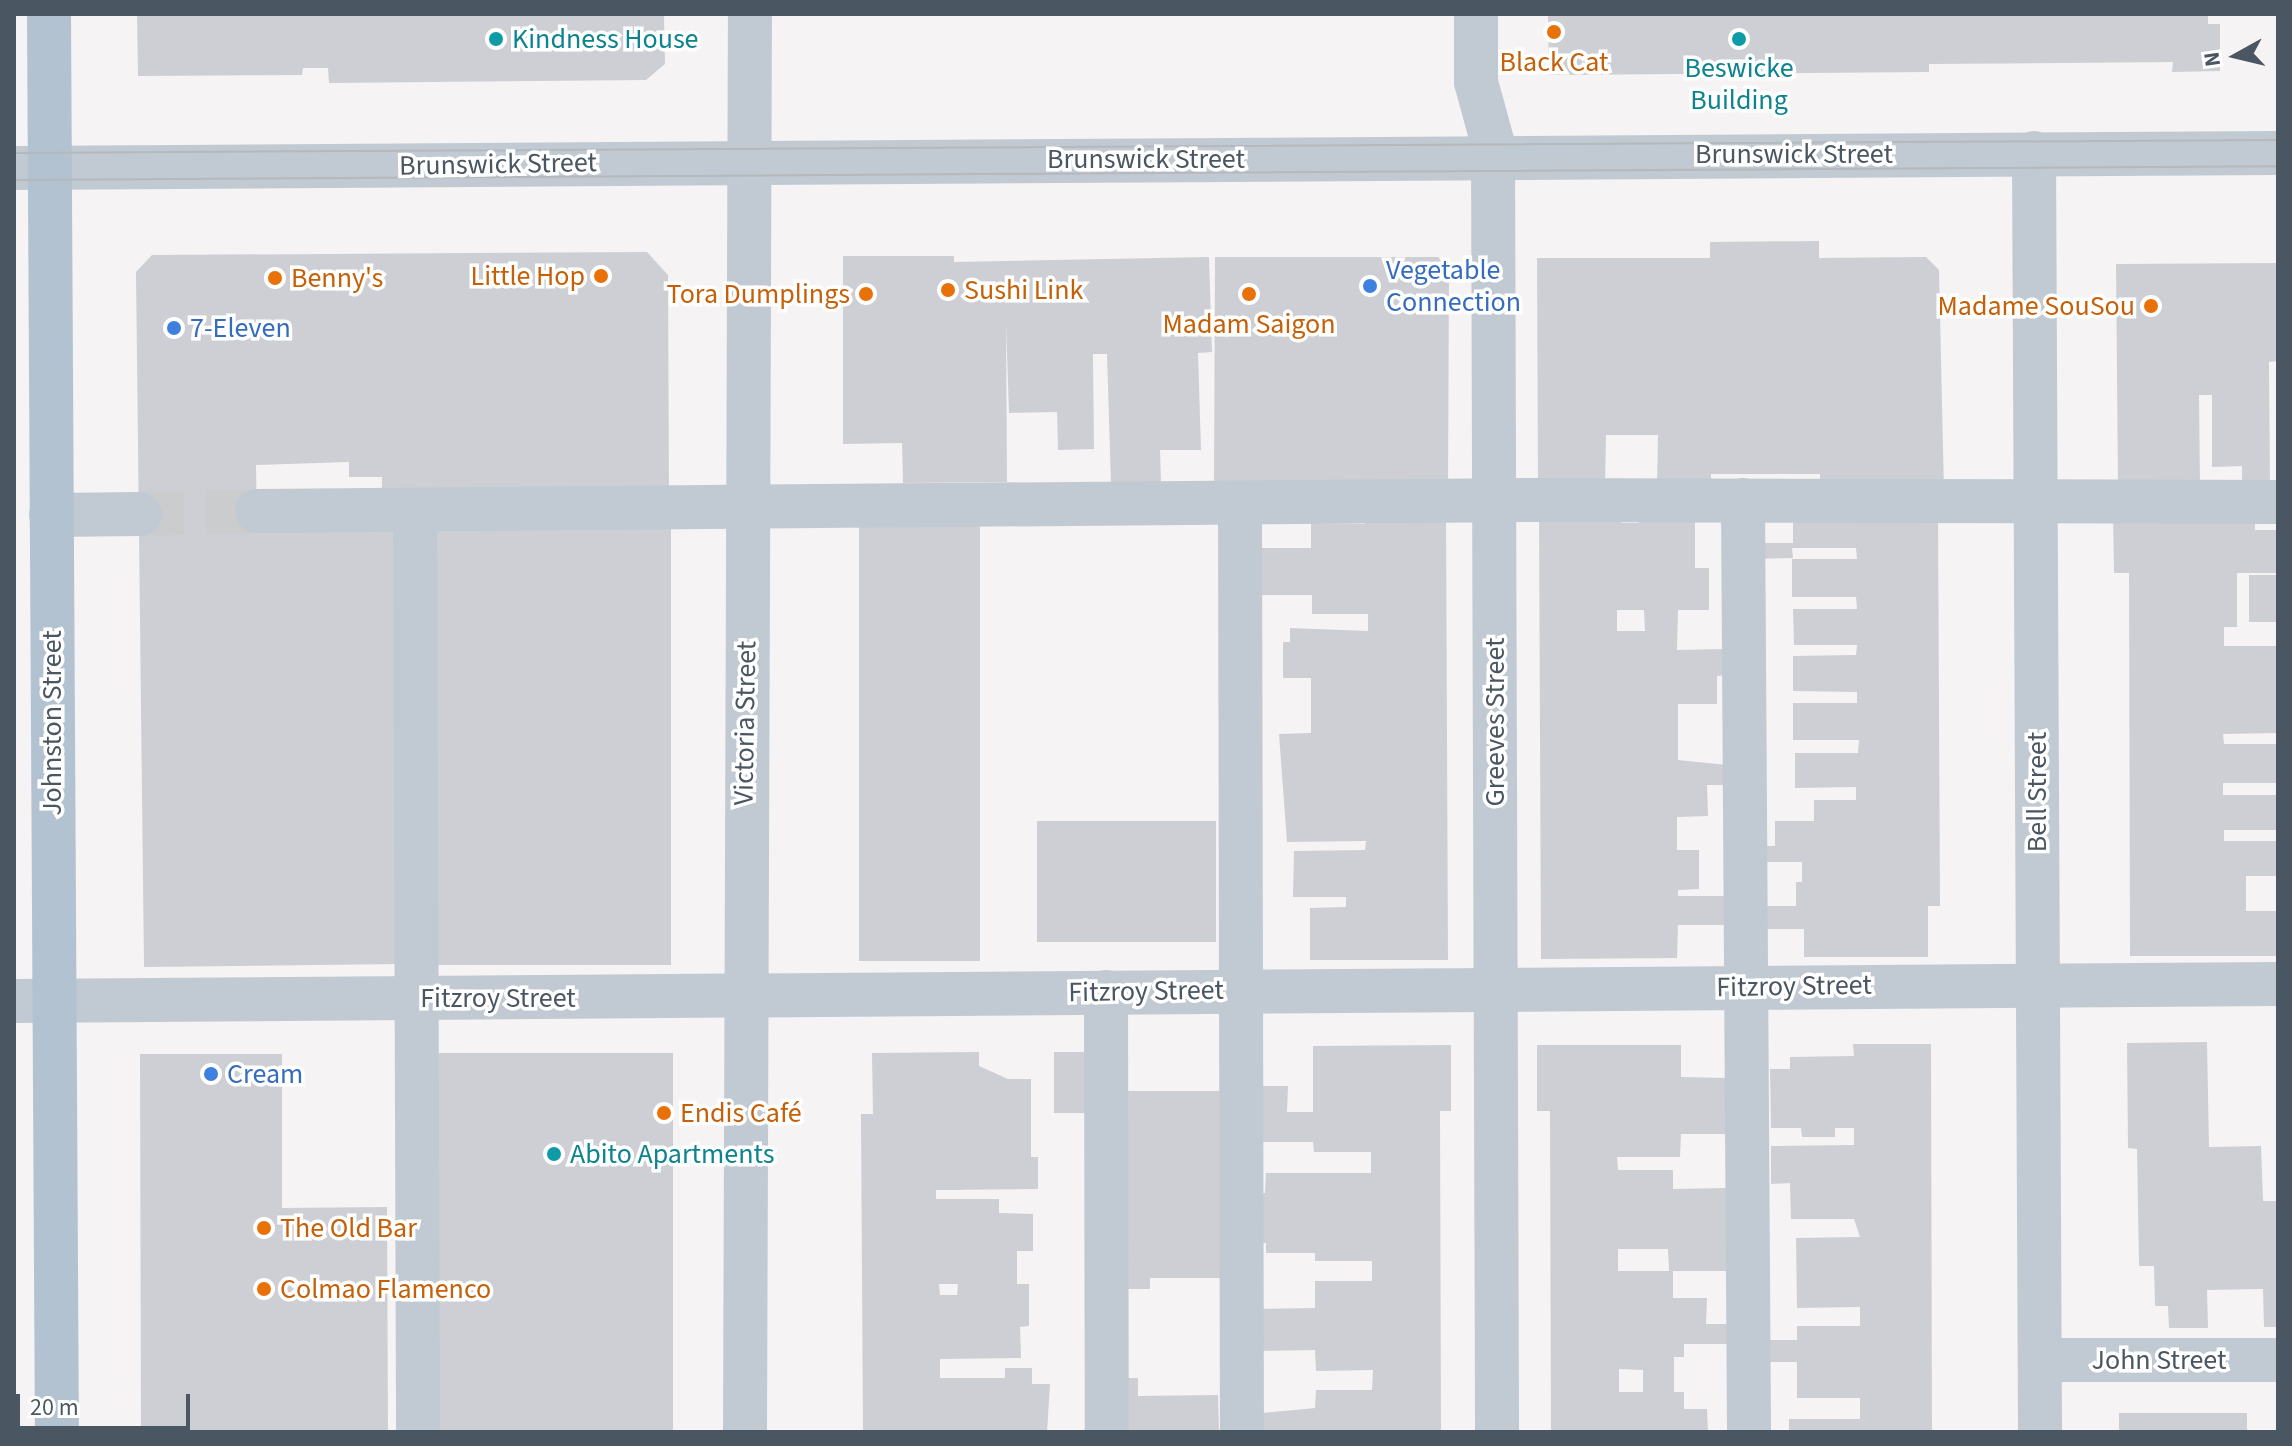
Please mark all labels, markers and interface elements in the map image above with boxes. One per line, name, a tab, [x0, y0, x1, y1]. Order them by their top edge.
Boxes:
north arrow	[2196, 16, 2276, 96]
place label: Kindness House	[512, 22, 699, 56]
marker: Black Cat	[1545, 23, 1563, 41]
marker: Kindness House	[487, 30, 505, 48]
marker: Beswicke Building	[1730, 30, 1748, 48]
place label: Black Cat	[1499, 45, 1609, 79]
text: N	[2195, 50, 2229, 69]
place label: Beswicke Building	[1684, 51, 1794, 117]
street label: Brunswick Street	[1695, 137, 1893, 171]
street label: Brunswick Street	[1047, 142, 1245, 176]
street label: Brunswick Street	[399, 145, 597, 183]
place label: Vegetable Connection	[1386, 253, 1521, 319]
place label: Little Hop	[471, 259, 585, 293]
place label: Benny's	[291, 261, 383, 295]
marker: Little Hop	[592, 267, 610, 285]
marker: Benny's	[266, 269, 284, 287]
place label: Sushi Link	[964, 273, 1083, 307]
place label: Tora Dumplings	[667, 277, 850, 311]
marker: Vegetable Connection	[1361, 277, 1379, 295]
marker: Sushi Link	[939, 281, 957, 299]
marker: Tora Dumplings	[857, 285, 875, 303]
marker: Madam Saigon	[1240, 285, 1258, 303]
place label: Madame SouSou	[1937, 289, 2135, 323]
marker: Madame SouSou	[2142, 297, 2160, 315]
place label: Madam Saigon	[1162, 307, 1336, 341]
place label: 7-Eleven	[190, 311, 291, 345]
marker: 7-Eleven	[165, 319, 183, 337]
street label: Johnston Street	[35, 630, 69, 816]
street label: Greeves Street	[1478, 638, 1512, 806]
street label: Victoria Street	[727, 640, 763, 806]
street label: Bell Street	[2020, 732, 2054, 852]
street label: Fitzroy Street	[1716, 968, 1872, 1004]
street label: Fitzroy Street	[1068, 973, 1224, 1009]
street label: Fitzroy Street	[420, 981, 576, 1015]
place label: Cream	[227, 1057, 303, 1091]
marker: Cream	[202, 1065, 220, 1083]
place label: Endis Café	[680, 1096, 802, 1130]
marker: Endis Café	[655, 1104, 673, 1122]
place label: Abito Apartments	[570, 1137, 774, 1171]
marker: Abito Apartments	[545, 1145, 563, 1163]
place label: The Old Bar	[280, 1211, 417, 1245]
marker: The Old Bar	[255, 1219, 273, 1237]
place label: Colmao Flamenco	[280, 1272, 491, 1306]
marker: Colmao Flamenco	[255, 1280, 273, 1298]
street label: John Street	[2092, 1343, 2226, 1377]
scale bar	[20, 1378, 194, 1428]
text: 20 m	[30, 1390, 79, 1425]

